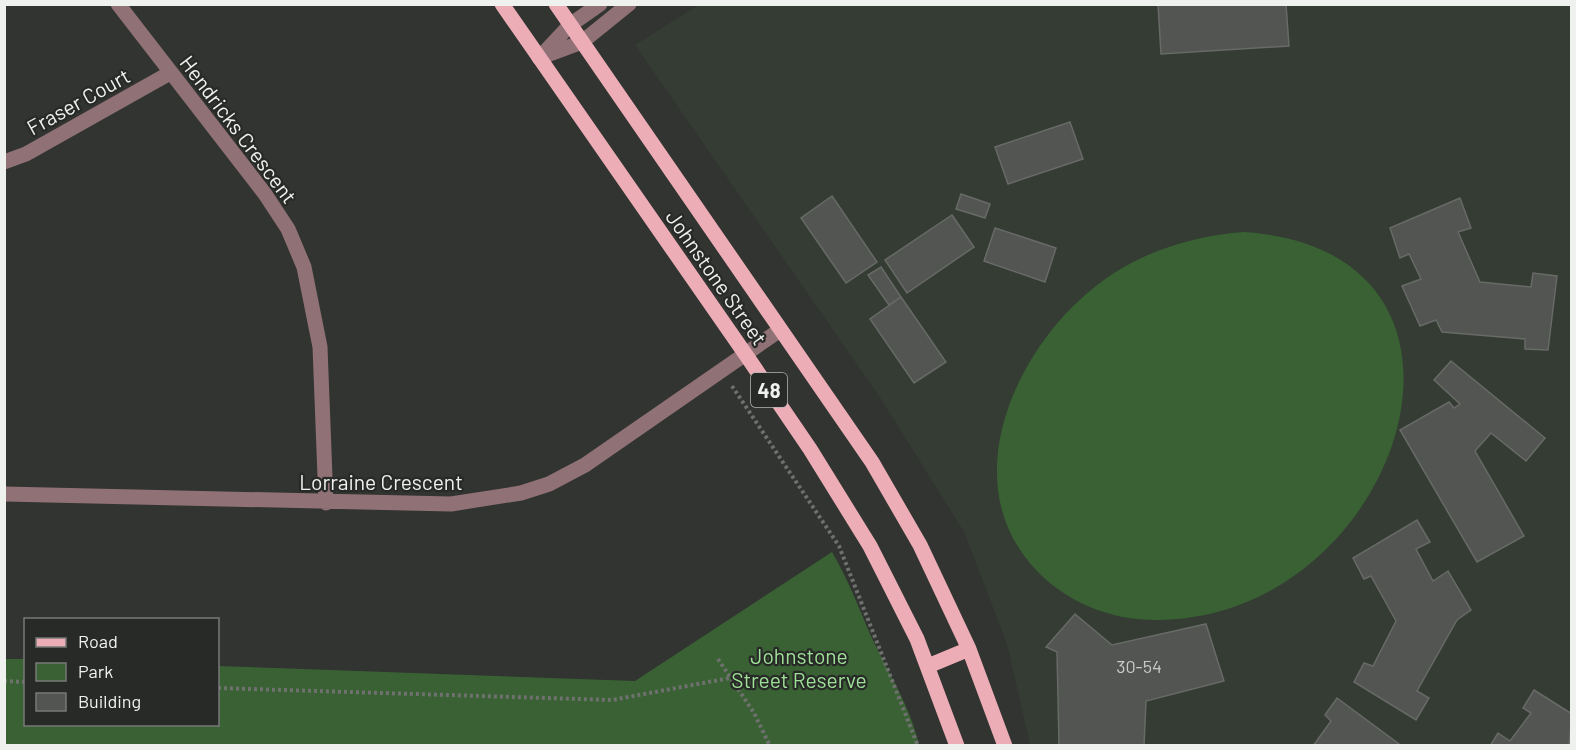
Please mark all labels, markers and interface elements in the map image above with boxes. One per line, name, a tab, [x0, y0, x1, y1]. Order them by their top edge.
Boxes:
street label: Hendricks Crescent	[175, 50, 303, 208]
street label: Fraser Court	[22, 62, 134, 140]
street label: Johnstone Street	[661, 205, 773, 349]
road number: 48	[751, 373, 787, 407]
street label: Lorraine Crescent	[299, 469, 463, 494]
legend	[24, 618, 219, 726]
text: Road	[78, 630, 118, 652]
park label: Johnstone Street Reserve	[731, 643, 867, 692]
house number: 30-54	[1116, 655, 1162, 677]
text: Park	[78, 660, 113, 682]
text: Building	[78, 690, 141, 712]

